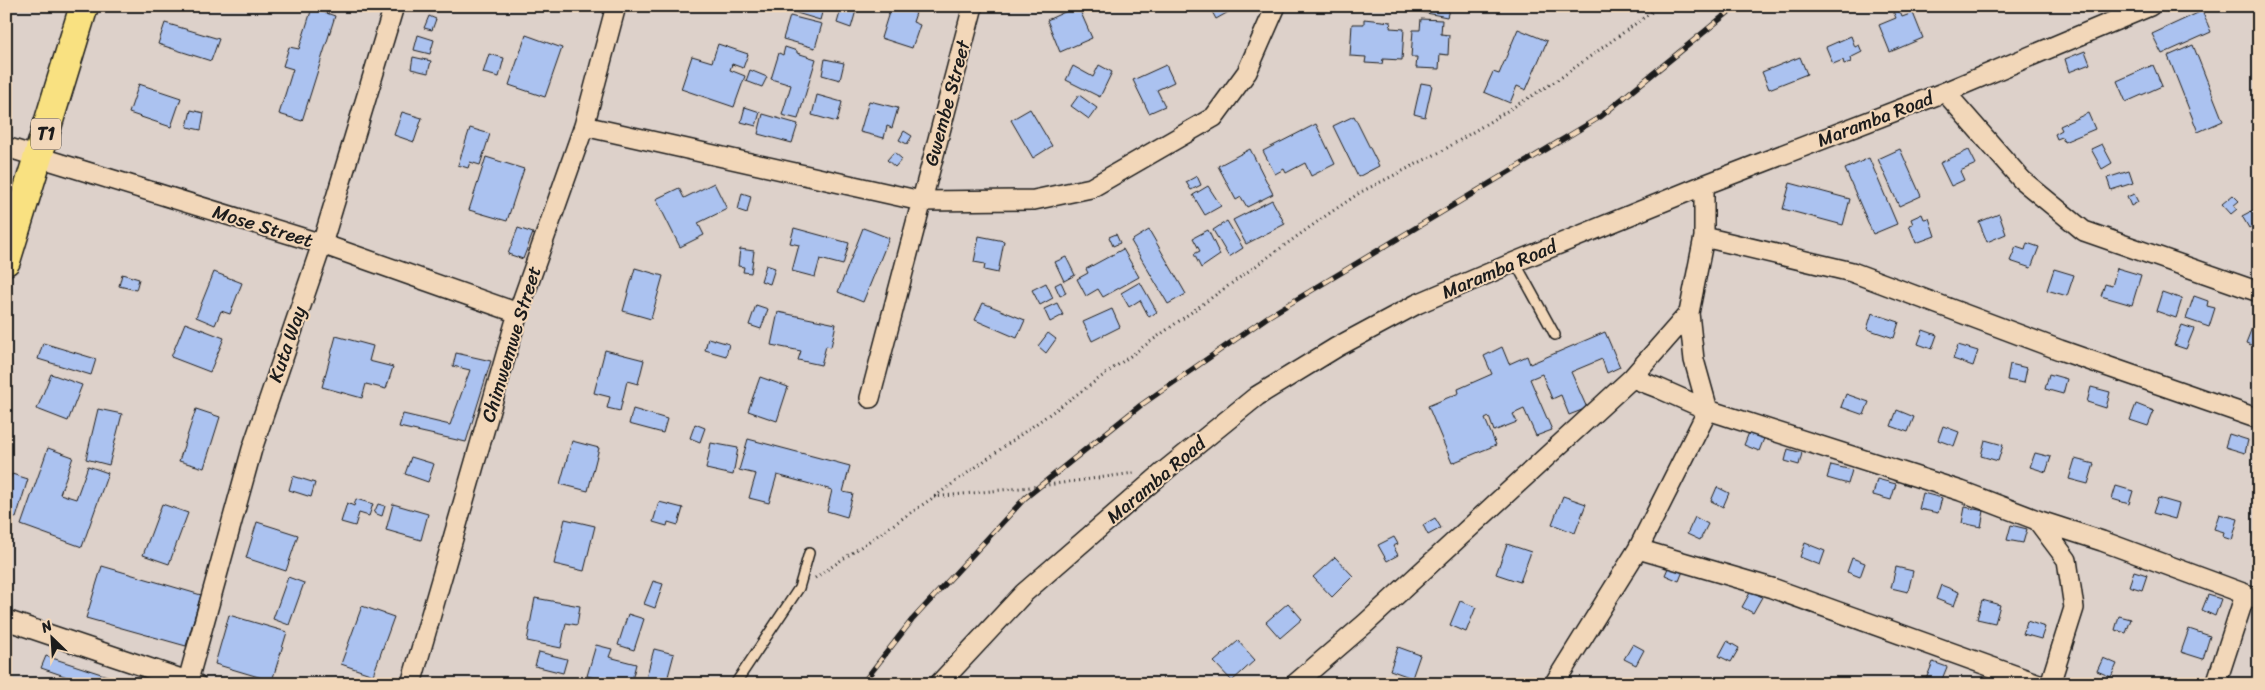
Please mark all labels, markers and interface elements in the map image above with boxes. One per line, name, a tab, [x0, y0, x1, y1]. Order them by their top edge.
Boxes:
street label: Gwembe Street	[914, 35, 980, 169]
street label: Maramba Road	[1812, 81, 1940, 156]
road number: T1	[31, 118, 61, 150]
street label: Mose Street	[209, 195, 317, 257]
street label: Maramba Road	[1436, 229, 1564, 308]
street label: Chimwemwe Street	[472, 262, 550, 426]
street label: Kuta Way	[259, 301, 315, 387]
street label: Maramba Road	[1099, 427, 1215, 532]
north arrow	[28, 612, 78, 662]
text: N	[36, 613, 57, 640]

